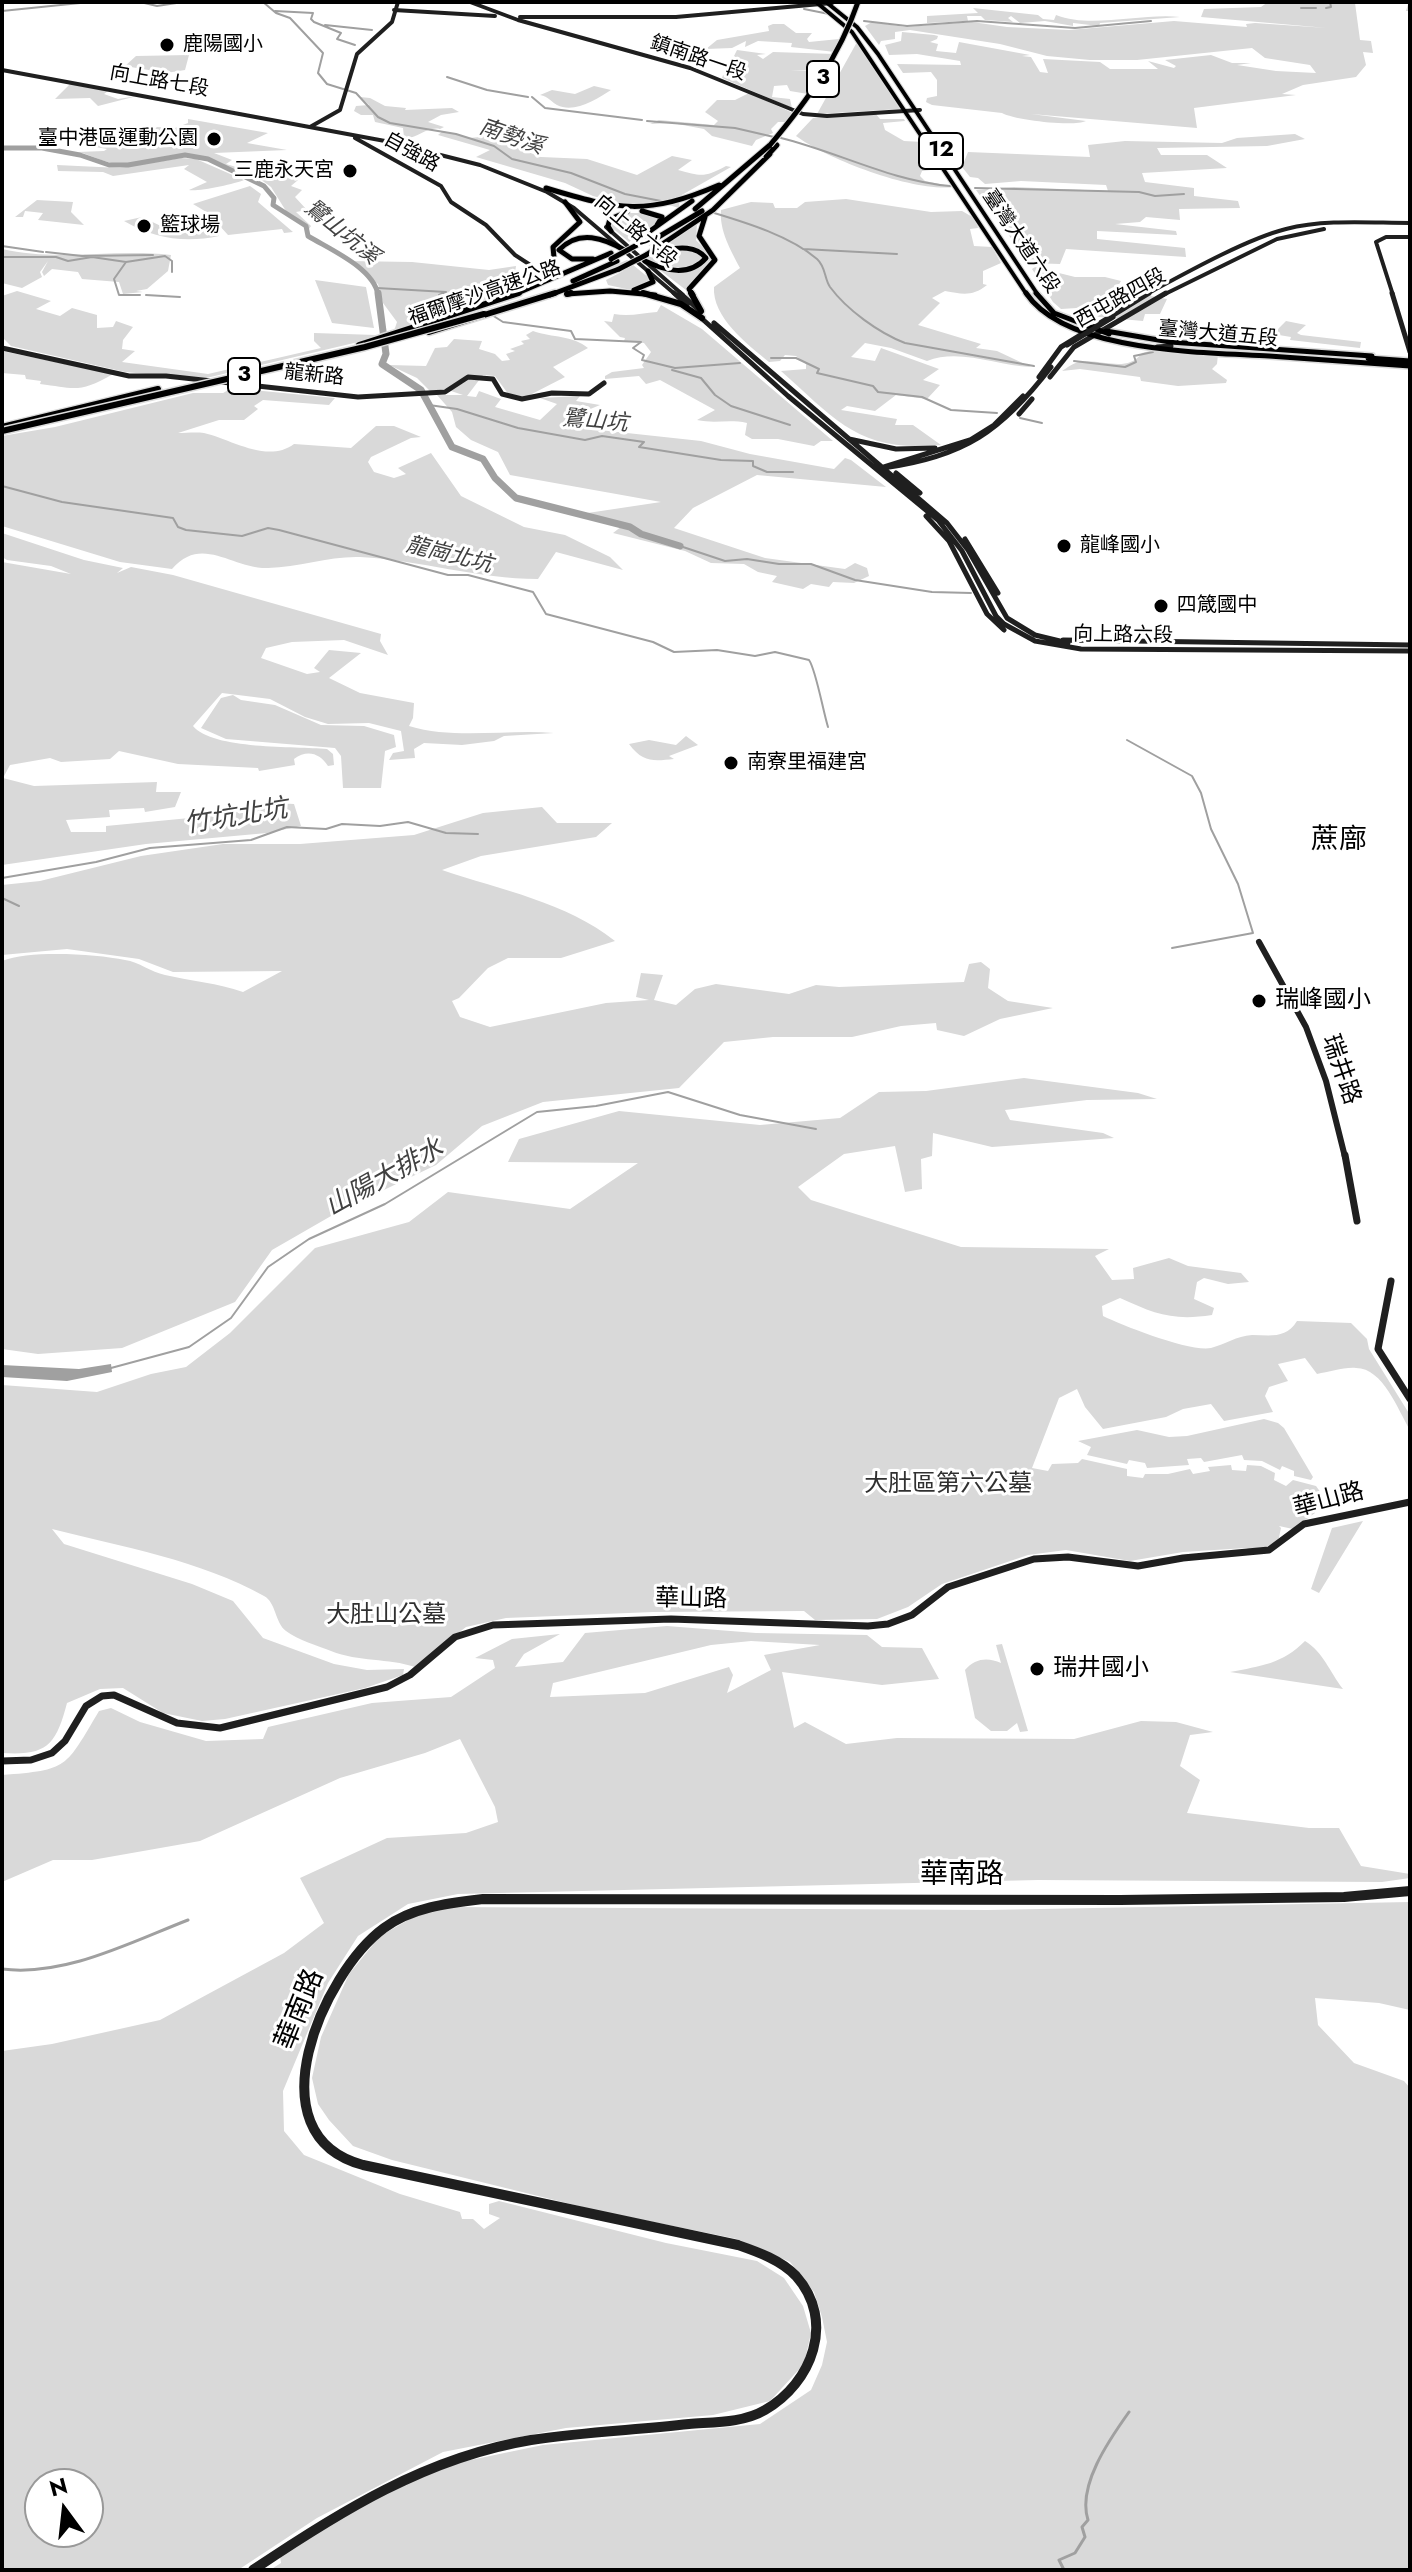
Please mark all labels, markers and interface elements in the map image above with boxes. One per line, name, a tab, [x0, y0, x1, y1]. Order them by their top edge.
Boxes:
street label: 鎮南路一段	[647, 31, 749, 87]
place label: 鹿陽國小	[183, 33, 263, 57]
marker: 鹿陽國小	[158, 36, 176, 54]
street label: 向上路七段	[108, 61, 210, 103]
road number: 3	[807, 61, 839, 97]
water label: 南勢溪	[476, 115, 546, 161]
place label: 臺中港區運動公園	[38, 127, 198, 151]
street label: 自強路	[379, 128, 443, 178]
marker: 臺中港區運動公園	[205, 130, 223, 148]
road number: 12	[919, 133, 963, 169]
place label: 三鹿永天宮	[234, 159, 334, 183]
marker: 三鹿永天宮	[341, 162, 359, 180]
street label: 臺灣大道六段	[977, 186, 1063, 298]
street label: 向上路六段	[589, 191, 681, 273]
water label: 鷺山坑溪	[298, 195, 384, 271]
place label: 籃球場	[160, 214, 220, 238]
marker: 籃球場	[135, 217, 153, 235]
street label: 福爾摩沙高速公路	[405, 257, 565, 331]
street label: 西屯路四段	[1071, 264, 1171, 334]
street label: 臺灣大道五段	[1157, 318, 1279, 352]
road number: 3	[228, 358, 260, 394]
street label: 龍新路	[283, 361, 345, 391]
water label: 鷺山坑	[561, 406, 629, 438]
water label: 龍崗北坑	[403, 533, 495, 579]
place label: 龍峰國小	[1080, 534, 1160, 558]
marker: 龍峰國小	[1055, 537, 1073, 555]
place label: 四箴國中	[1177, 594, 1257, 618]
marker: 四箴國中	[1152, 597, 1170, 615]
street label: 向上路六段	[1073, 623, 1173, 649]
place label: 南寮里福建宮	[747, 751, 867, 775]
marker: 南寮里福建宮	[722, 754, 740, 772]
water label: 竹坑北坑	[182, 794, 290, 842]
district label: 蔗廍	[1311, 824, 1367, 858]
place label: 瑞峰國小	[1275, 987, 1371, 1015]
marker: 瑞峰國小	[1250, 992, 1268, 1010]
street label: 瑞井路	[1315, 1031, 1365, 1109]
water label: 山陽大排水	[321, 1134, 449, 1224]
park label: 大肚區第六公墓	[864, 1471, 1032, 1499]
street label: 華山路	[1290, 1478, 1368, 1524]
street label: 華山路	[655, 1585, 727, 1615]
park label: 大肚山公墓	[326, 1602, 446, 1630]
place label: 瑞井國小	[1053, 1655, 1149, 1683]
marker: 瑞井國小	[1028, 1660, 1046, 1678]
street label: 華南路	[920, 1859, 1004, 1893]
street label: 華南路	[270, 1965, 332, 2055]
north arrow	[24, 2468, 104, 2548]
text: N	[46, 2469, 71, 2504]

